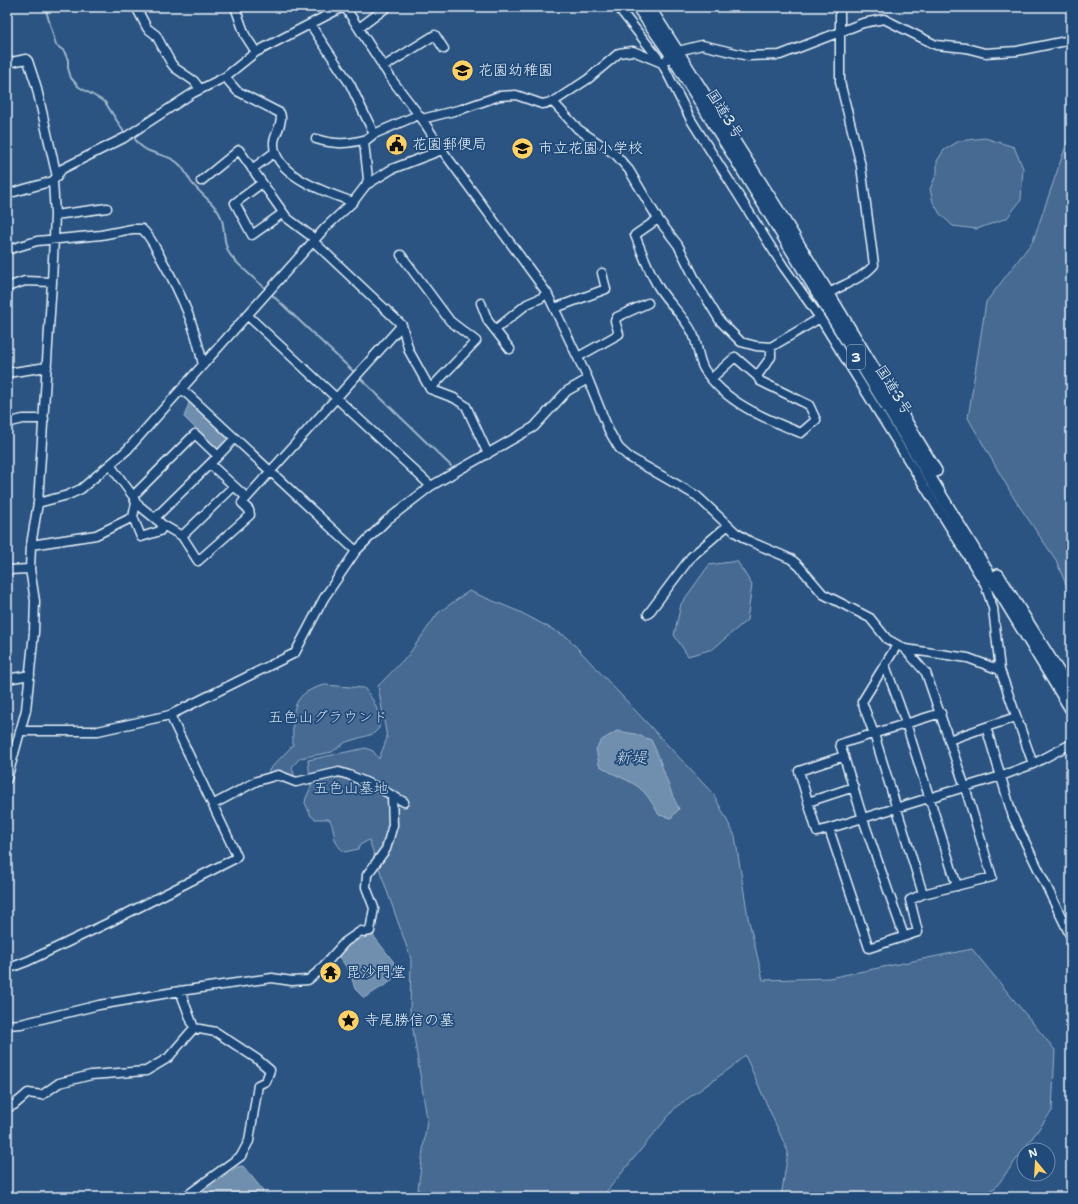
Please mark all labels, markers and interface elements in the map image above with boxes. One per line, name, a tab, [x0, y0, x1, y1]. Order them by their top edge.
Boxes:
school or university icon: 花園幼稚園	[450, 57, 476, 83]
place label: 花園幼稚園	[478, 60, 553, 80]
street label: 国道3号	[702, 85, 748, 143]
public building icon: 花園郵便局	[384, 131, 410, 157]
place label: 花園郵便局	[412, 134, 487, 154]
school or university icon: 市立花園小学校	[509, 135, 535, 161]
place label: 市立花園小学校	[538, 138, 643, 158]
road number: 3	[847, 345, 865, 369]
street label: 国道3号	[871, 361, 917, 419]
park label: 五色山グラウンド	[268, 707, 388, 727]
water label: 新堤	[615, 747, 648, 768]
park label: 五色山墓地	[313, 778, 389, 798]
temple icon: 毘沙門堂	[318, 959, 344, 985]
place label: 毘沙門堂	[346, 962, 406, 982]
place icon: 寺尾勝信の墓	[336, 1007, 362, 1033]
place label: 寺尾勝信の墓	[364, 1010, 454, 1030]
north arrow	[1016, 1142, 1056, 1182]
text: N	[1027, 1144, 1040, 1161]

